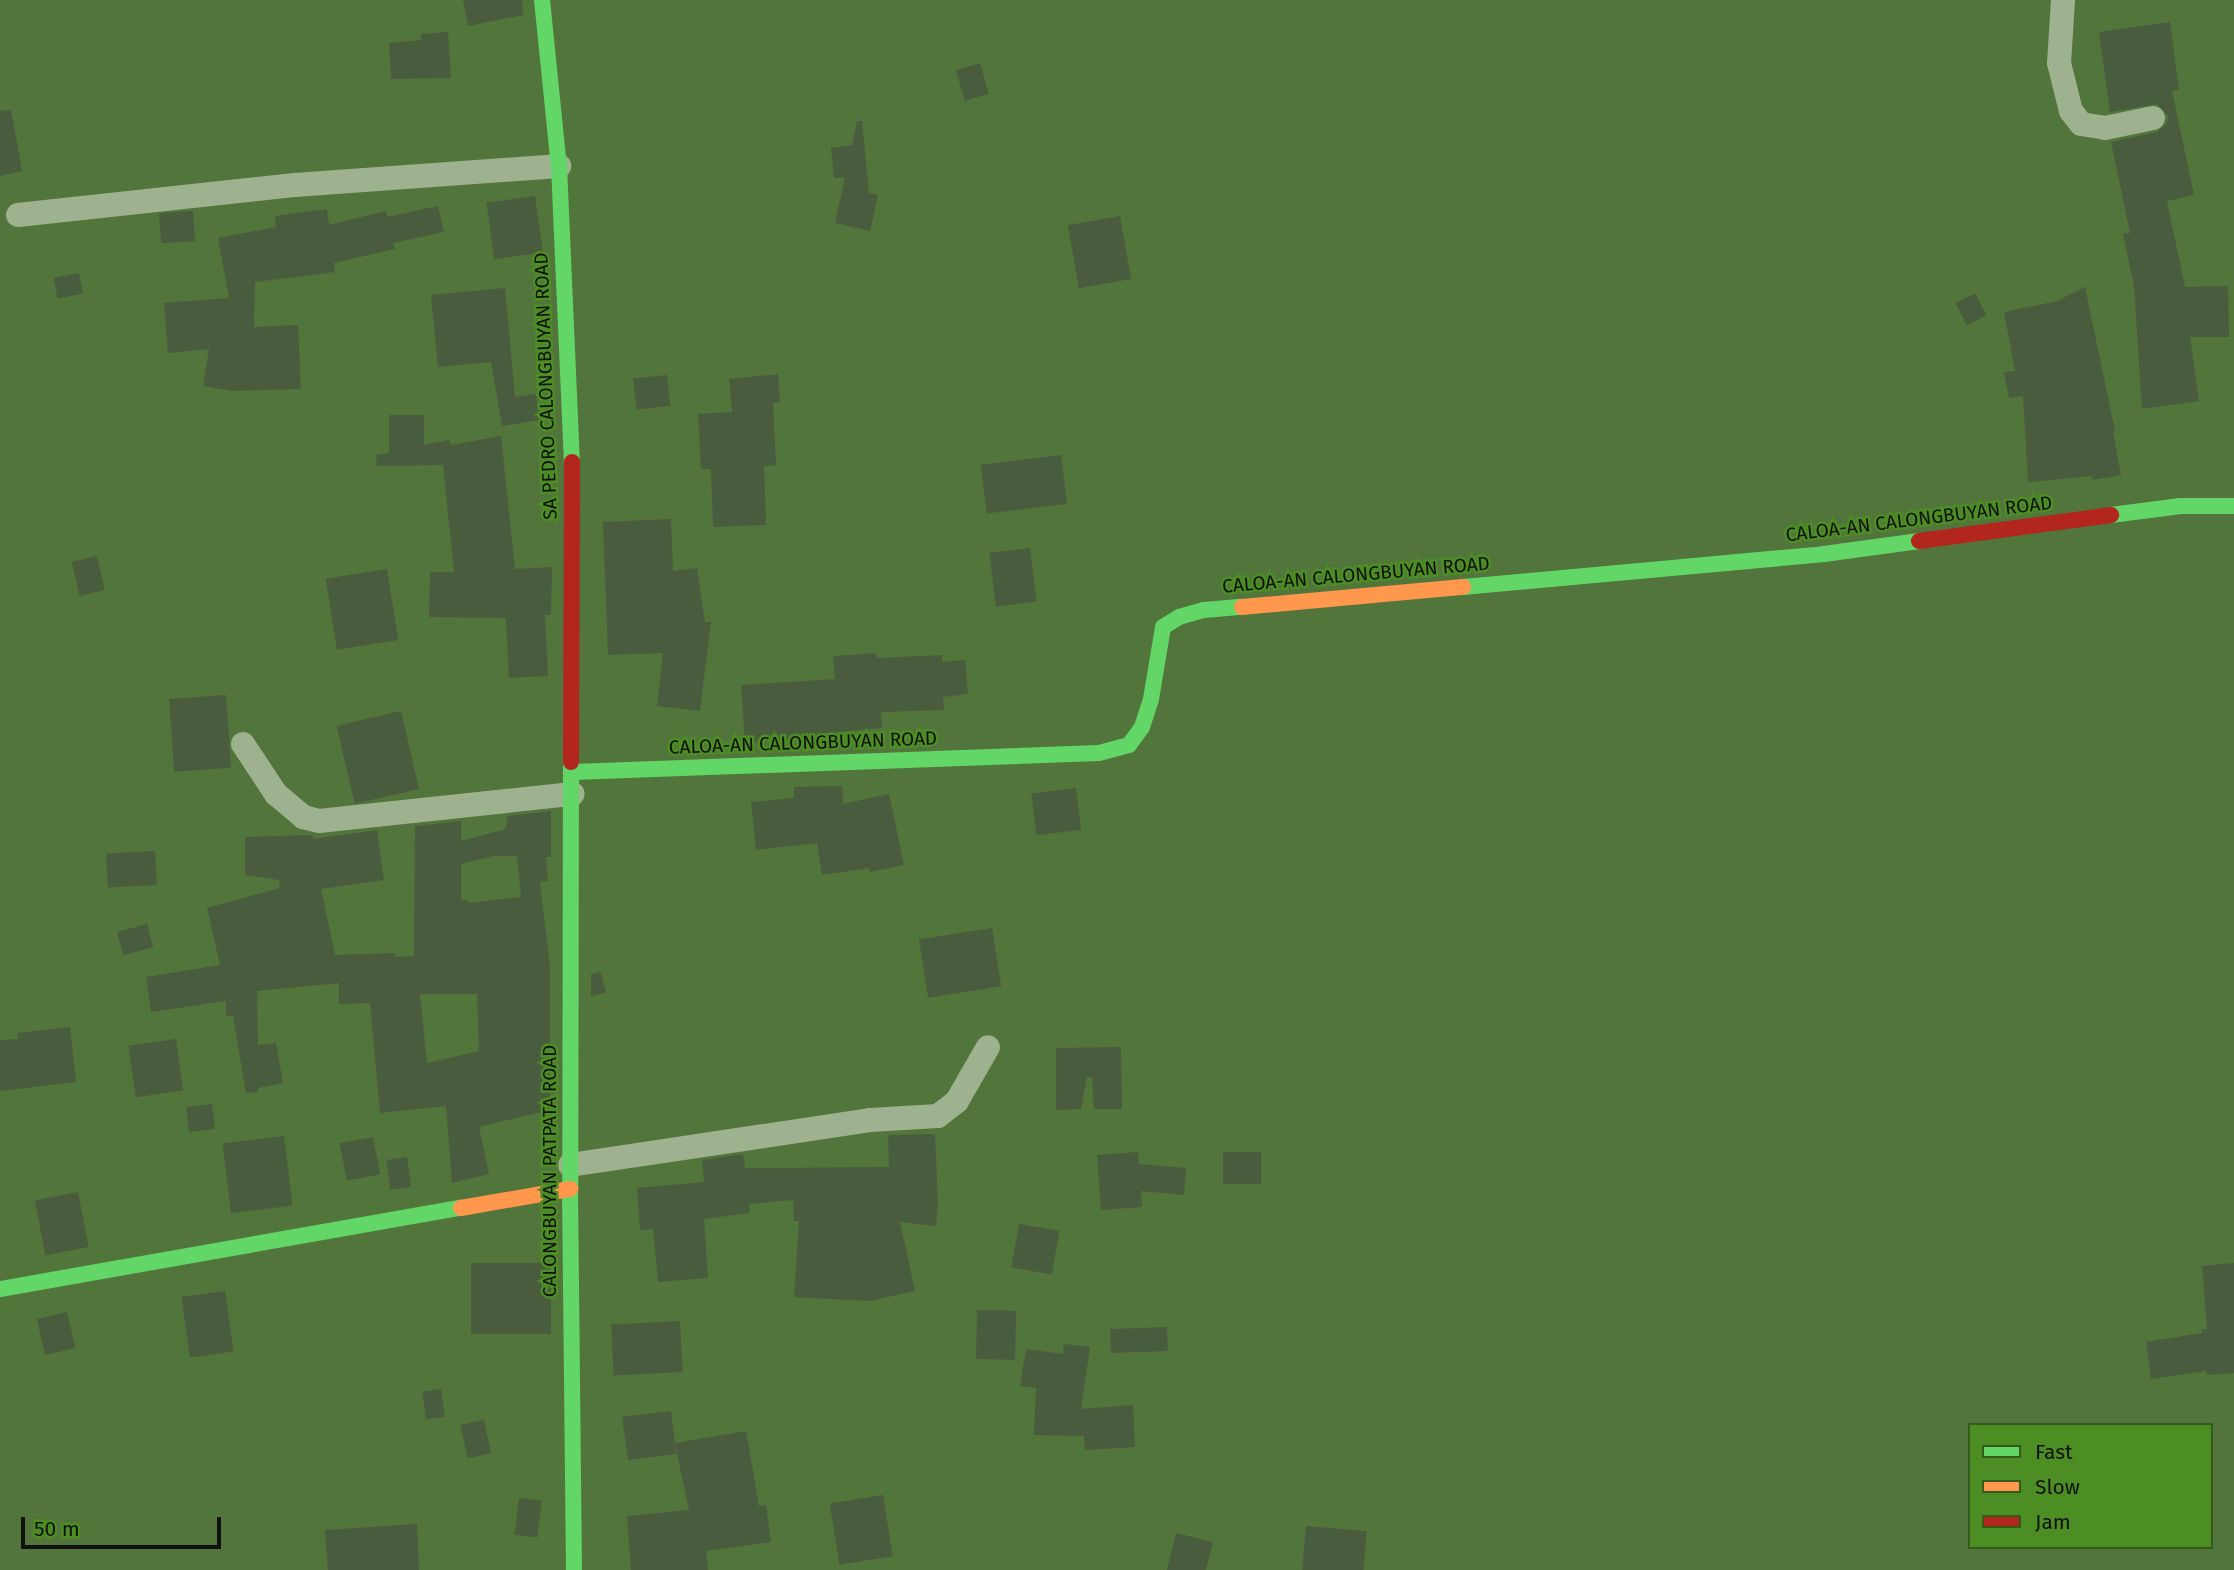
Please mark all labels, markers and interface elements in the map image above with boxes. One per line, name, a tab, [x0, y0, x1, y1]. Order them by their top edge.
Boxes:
street label: SA PEDRO CALONGBUYAN ROAD	[530, 252, 562, 520]
street label: CALOA-AN CALONGBUYAN ROAD	[1784, 491, 2054, 547]
street label: CALOA-AN CALONGBUYAN ROAD	[1221, 552, 1491, 598]
street label: CALOA-AN CALONGBUYAN ROAD	[669, 727, 937, 759]
street label: CALONGBUYAN PATPATA ROAD	[539, 1045, 561, 1297]
legend	[1968, 1423, 2213, 1549]
text: Fast	[2035, 1439, 2073, 1465]
text: Slow	[2035, 1474, 2080, 1500]
scale bar	[24, 1504, 224, 1548]
text: Jam	[2035, 1509, 2071, 1535]
text: 50 m	[34, 1516, 80, 1542]

